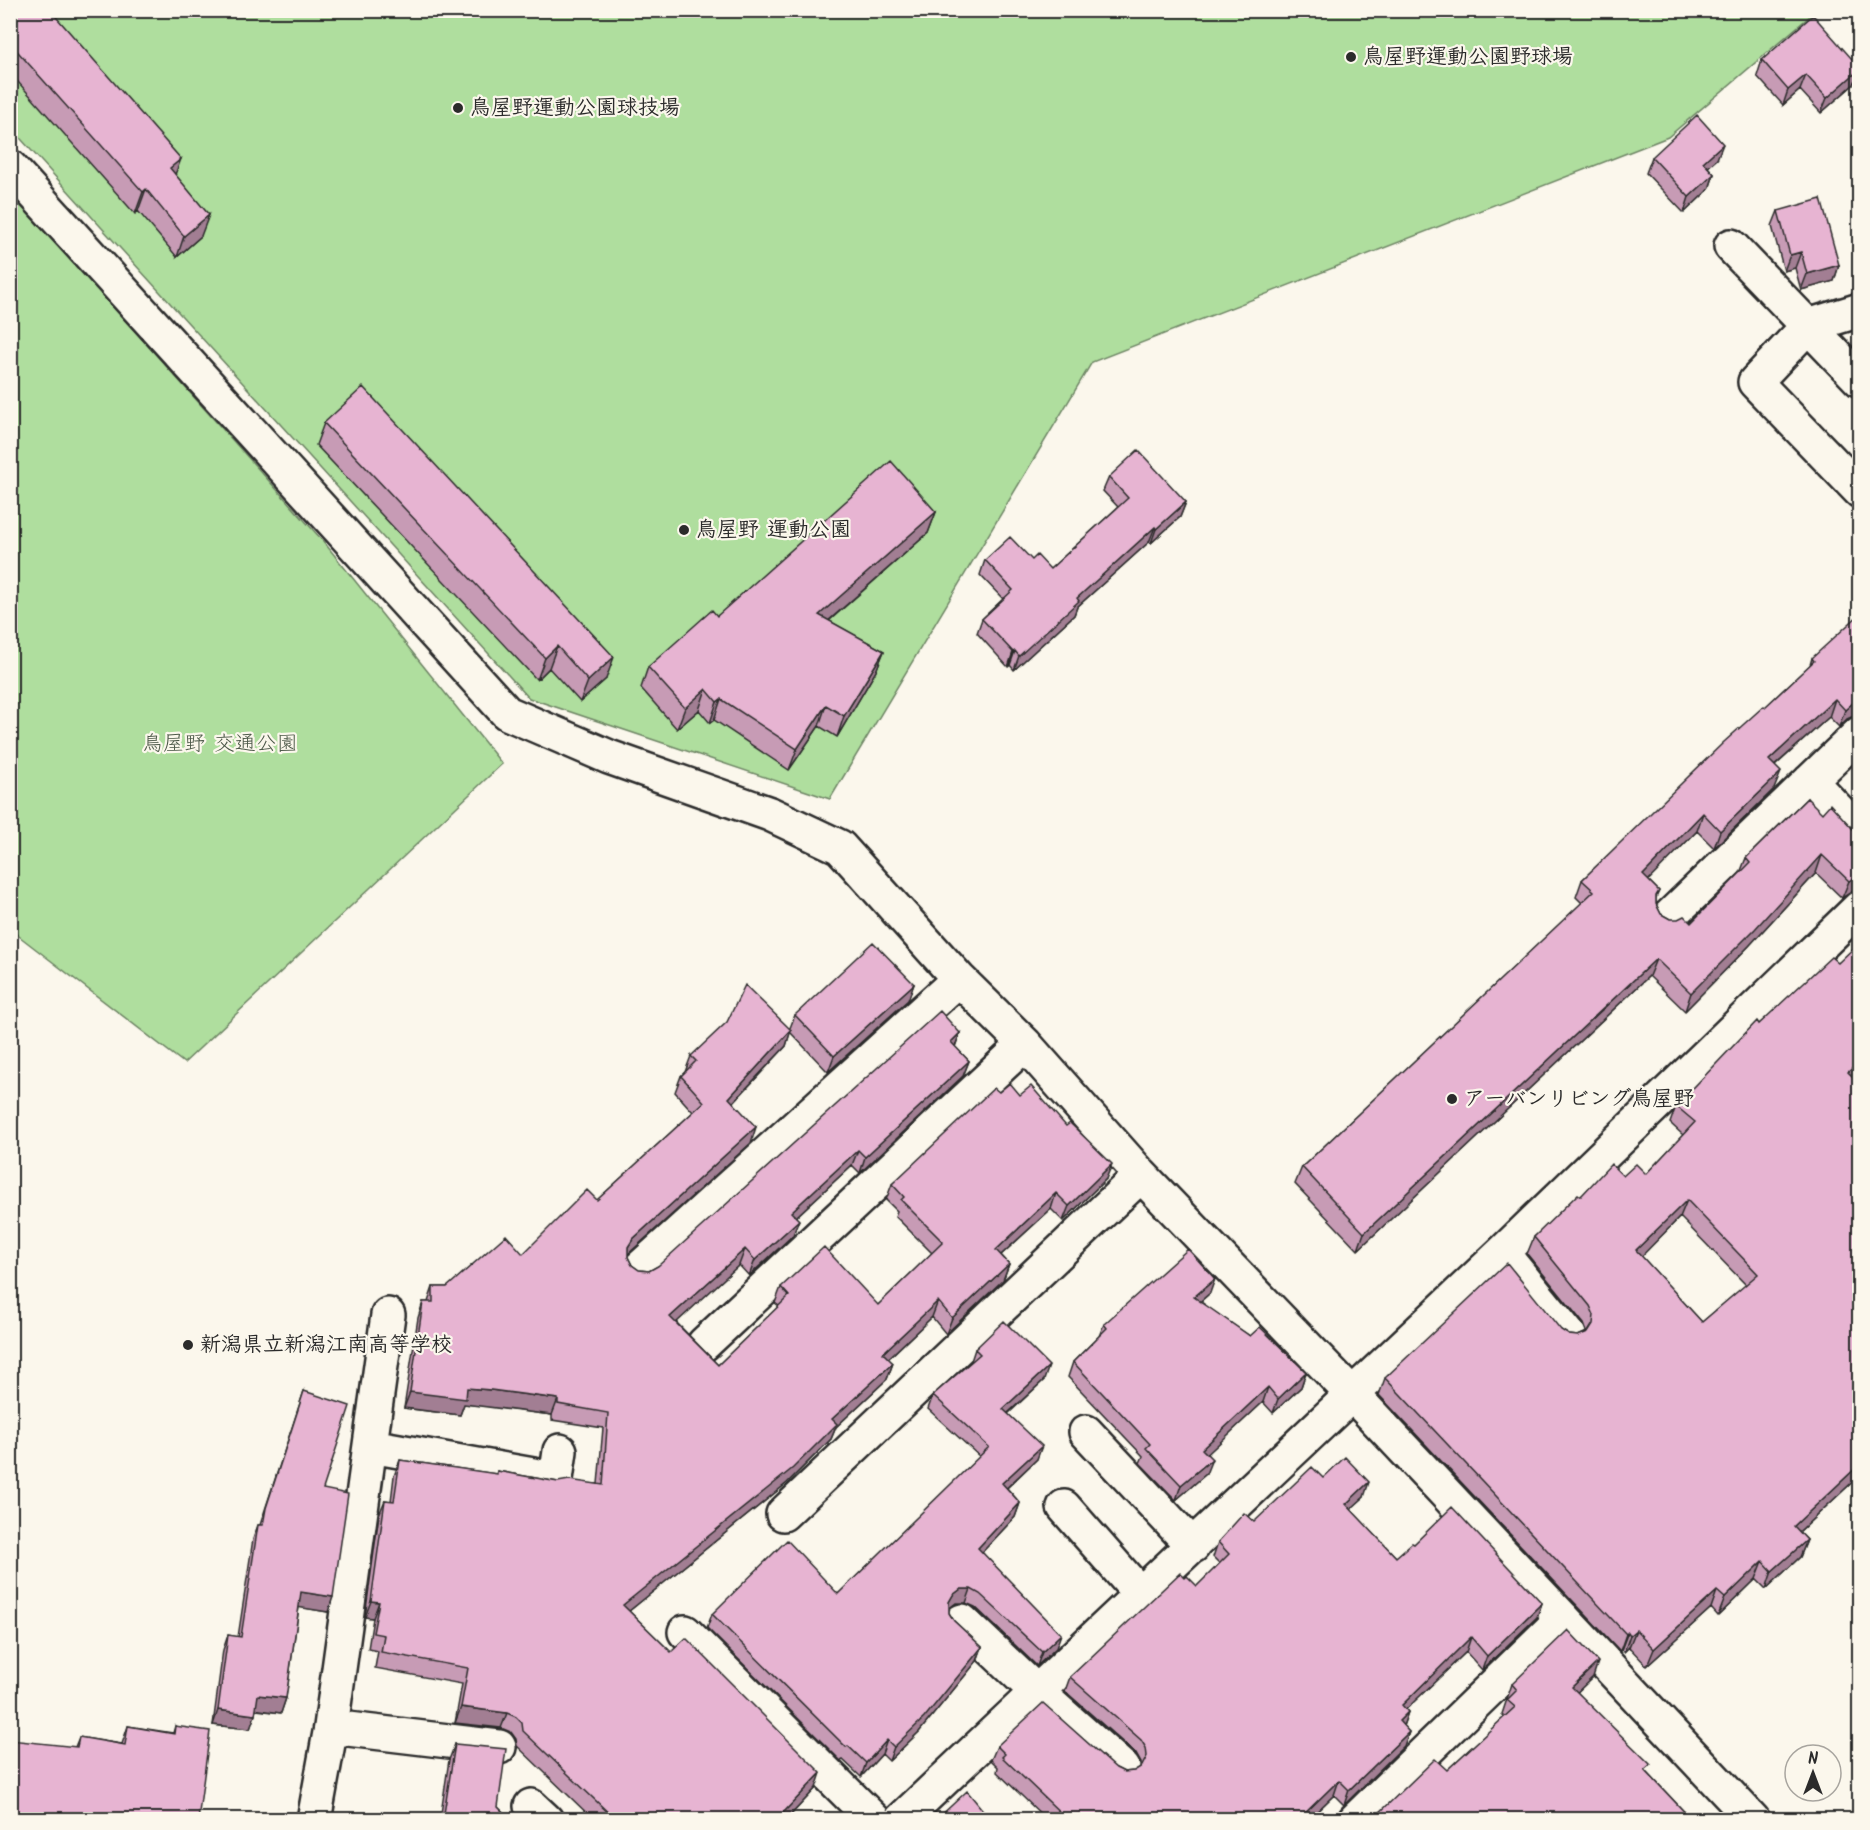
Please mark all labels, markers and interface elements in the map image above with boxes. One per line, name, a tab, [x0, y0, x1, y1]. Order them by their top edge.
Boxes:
place label: 鳥屋野運動公園野球場	[1363, 41, 1573, 74]
marker: 鳥屋野運動公園野球場	[1344, 50, 1358, 64]
place label: 鳥屋野運動公園球技場	[470, 92, 680, 125]
marker: 鳥屋野運動公園球技場	[451, 101, 465, 115]
place label: 鳥屋野 運動公園	[696, 514, 851, 547]
marker: 鳥屋野 運動公園	[677, 523, 691, 537]
park label: 鳥屋野 交通公園	[142, 728, 298, 761]
place label: アーバンリビング鳥屋野	[1464, 1083, 1694, 1116]
marker: アーバンリビング鳥屋野	[1445, 1092, 1459, 1106]
place label: 新潟県立新潟江南高等学校	[200, 1329, 452, 1362]
marker: 新潟県立新潟江南高等学校	[181, 1338, 195, 1352]
north arrow	[1783, 1743, 1843, 1803]
text: N	[1808, 1747, 1818, 1772]

